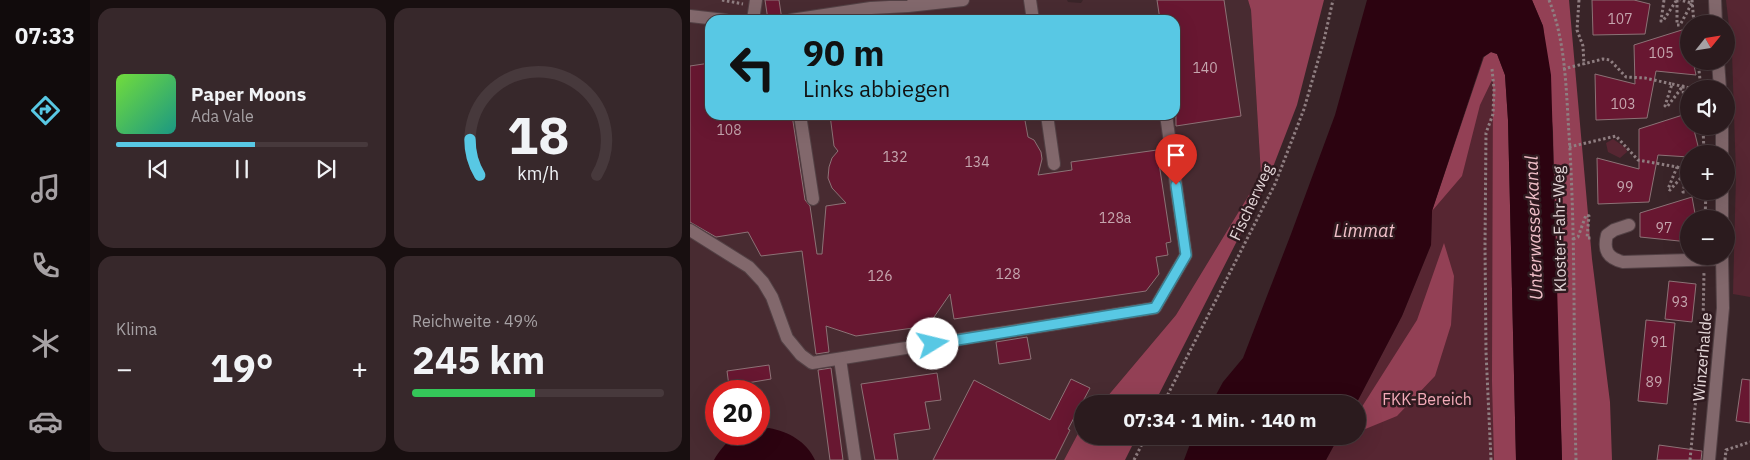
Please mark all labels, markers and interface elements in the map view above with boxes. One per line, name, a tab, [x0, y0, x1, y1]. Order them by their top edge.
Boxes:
house number: 107	[1607, 10, 1633, 28]
north arrow	[1680, 15, 1735, 70]
map controls	[1680, 15, 1735, 265]
text: 07:33	[15, 21, 75, 50]
text: 90 m	[803, 30, 885, 76]
icon: left	[720, 35, 785, 100]
house number: 105	[1648, 44, 1674, 62]
house number: 140	[1192, 59, 1218, 77]
text: Links abbiegen	[803, 74, 950, 103]
button: sound	[1680, 80, 1735, 135]
text: Paper Moons	[191, 82, 306, 106]
icon: directions	[28, 93, 63, 128]
house number: 103	[1610, 95, 1636, 113]
text: 18	[507, 101, 569, 168]
text: Ada Vale	[191, 106, 254, 126]
house number: 108	[716, 121, 742, 139]
pin	[1155, 134, 1197, 185]
icon: arrive	[1162, 141, 1190, 169]
button: +	[1680, 145, 1735, 200]
house number: 132	[882, 148, 908, 166]
house number: 134	[964, 153, 990, 171]
icon: previous	[144, 155, 172, 183]
icon: pause	[228, 155, 256, 183]
icon: next	[312, 155, 340, 183]
water label: Unterwasserkanal	[1519, 155, 1548, 301]
street label: Fischerweg	[1225, 160, 1278, 243]
text: km/h	[517, 162, 559, 185]
street label: Kloster-Fahr-Weg	[1548, 165, 1570, 292]
icon: music	[28, 171, 63, 206]
house number: 99	[1617, 178, 1633, 196]
house number: 128a	[1099, 209, 1132, 227]
button: −	[1680, 210, 1735, 265]
water label: Limmat	[1334, 219, 1395, 242]
house number: 97	[1656, 219, 1672, 237]
icon: phone	[28, 248, 63, 283]
house number: 128	[995, 265, 1021, 283]
house number: 126	[867, 267, 893, 285]
house number: 93	[1672, 293, 1688, 311]
text: Reichweite · 49%	[412, 311, 538, 331]
street label: Winzerhalde	[1688, 311, 1716, 402]
position arrow	[906, 317, 958, 369]
text: Klima	[116, 319, 157, 339]
icon: climate	[28, 326, 63, 361]
house number: 91	[1651, 333, 1667, 351]
text: 245 km	[412, 335, 545, 384]
text: 19°	[210, 343, 274, 392]
text: −	[116, 350, 133, 387]
text: +	[351, 350, 368, 387]
house number: 89	[1646, 373, 1662, 391]
speed limit sign: 20	[705, 380, 770, 445]
park label: FKK-Bereich	[1382, 389, 1472, 409]
icon: car	[28, 404, 63, 439]
text: 07:34 · 1 Min. · 140 m	[1123, 408, 1317, 432]

